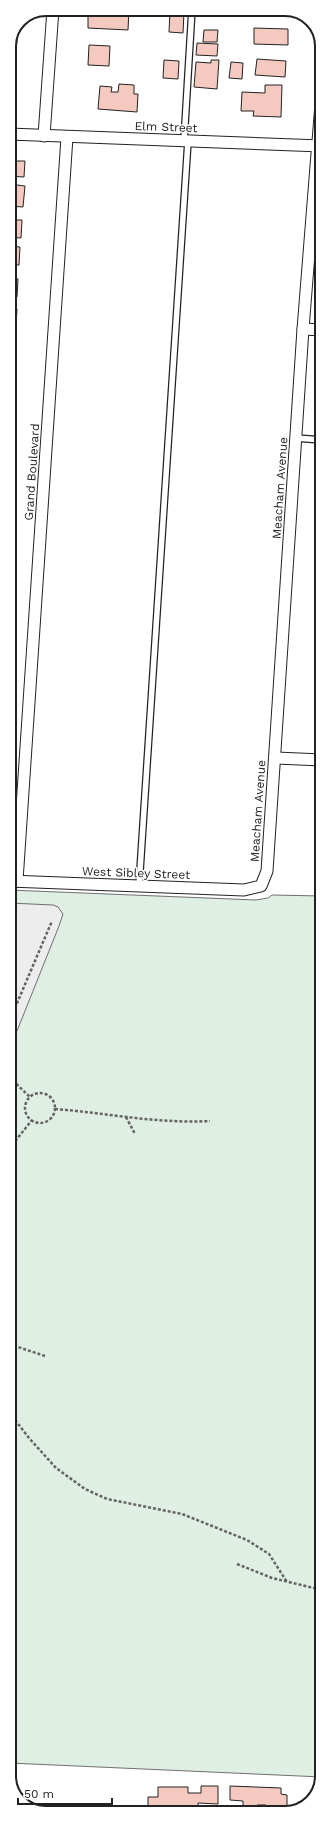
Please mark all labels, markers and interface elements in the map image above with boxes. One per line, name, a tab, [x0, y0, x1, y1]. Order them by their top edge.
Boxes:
street label: Elm Street	[134, 119, 198, 135]
street label: Grand Boulevard	[22, 423, 42, 521]
street label: Meacham Avenue	[269, 436, 291, 540]
street label: Meacham Avenue	[247, 759, 269, 863]
street label: West Sibley Street	[82, 864, 190, 882]
scale bar	[18, 1780, 112, 1806]
text: 50 m	[24, 1787, 54, 1801]

